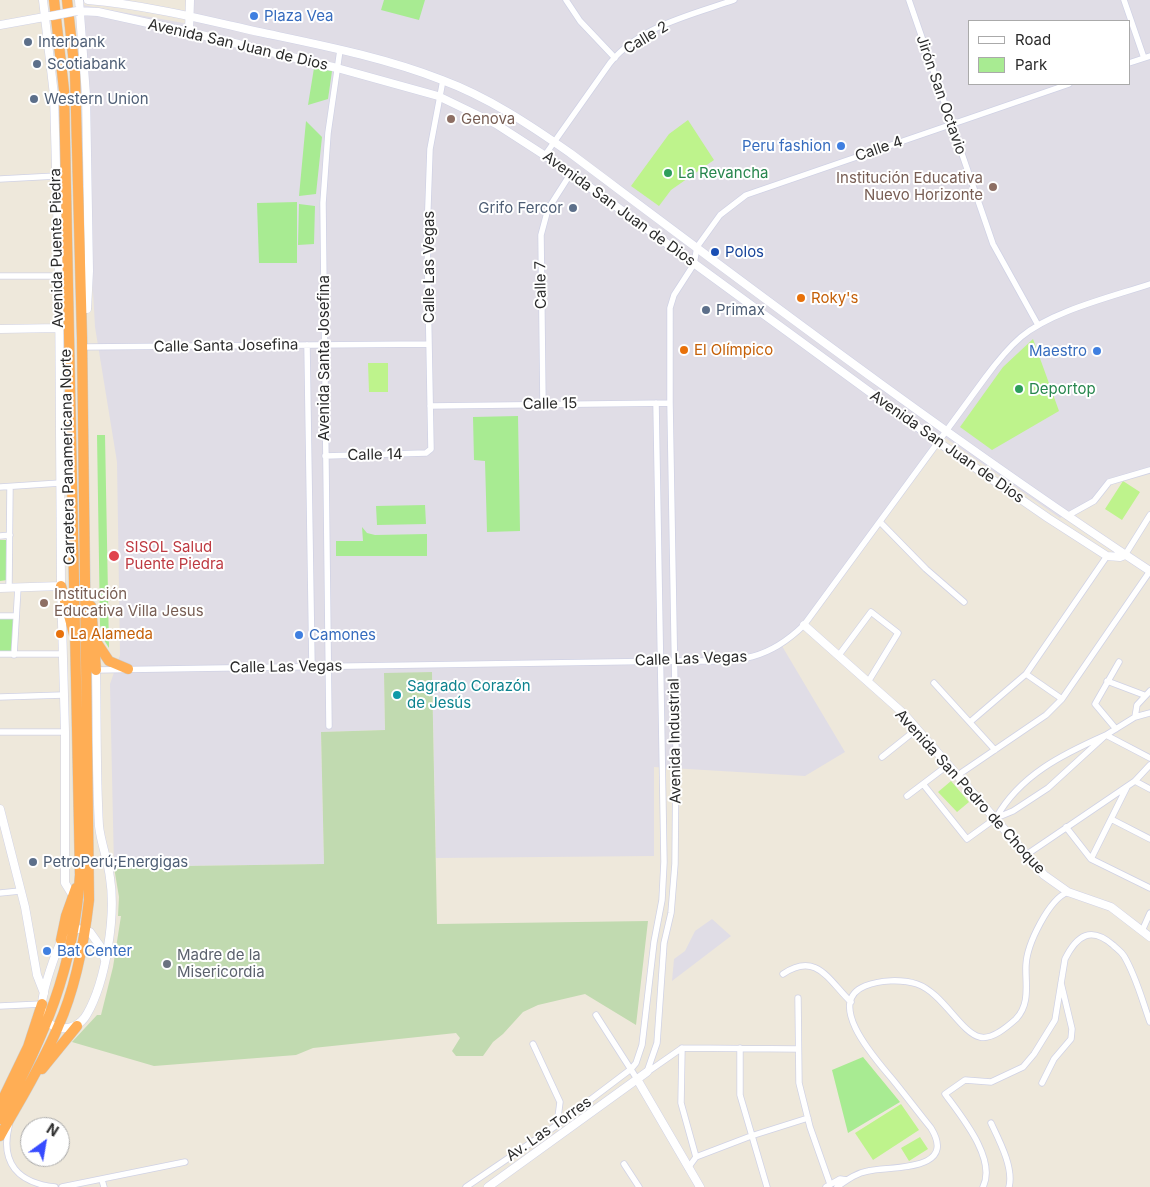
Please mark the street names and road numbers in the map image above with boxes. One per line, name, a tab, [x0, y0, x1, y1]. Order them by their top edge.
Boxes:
street label: Avenida San Juan de Dios	[146, 16, 330, 74]
street label: Calle 2	[620, 18, 672, 58]
street label: Jirón San Octavio	[912, 33, 970, 157]
street label: Calle 4	[853, 132, 905, 166]
street label: Avenida San Juan de Dios	[539, 148, 699, 270]
street label: Avenida Puente Piedra	[47, 168, 67, 328]
street label: Calle Las Vegas	[420, 211, 438, 323]
street label: Calle 7	[532, 261, 550, 309]
street label: Avenida Santa Josefina	[315, 275, 333, 441]
street label: Calle Santa Josefina	[153, 336, 299, 356]
street label: Carretera Panamericana Norte	[57, 349, 79, 565]
street label: Avenida San Juan de Dios	[866, 387, 1028, 507]
street label: Calle 15	[522, 395, 578, 413]
street label: Calle 14	[347, 446, 403, 464]
street label: Calle Las Vegas	[634, 648, 748, 670]
street label: Calle Las Vegas	[230, 657, 342, 677]
street label: Avenida Industrial	[665, 678, 685, 804]
street label: Avenida San Pedro de Choque	[891, 706, 1049, 878]
street label: Av. Las Torres	[503, 1093, 595, 1165]

